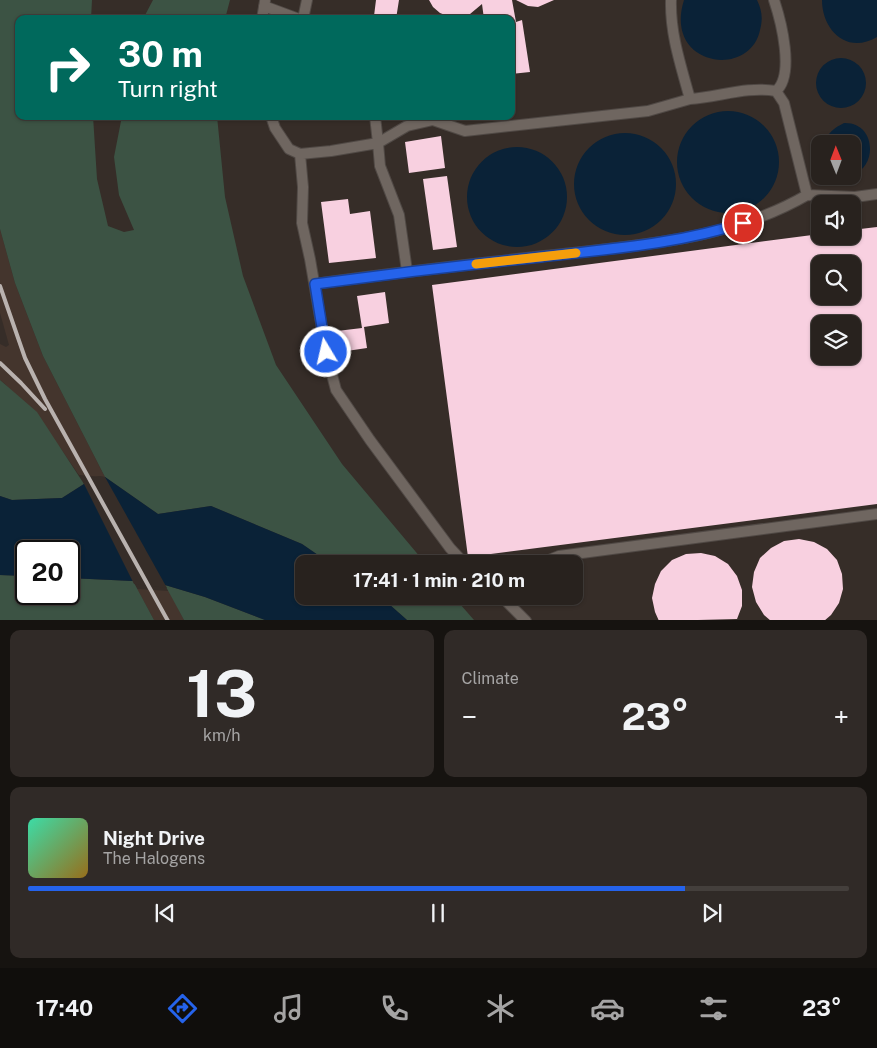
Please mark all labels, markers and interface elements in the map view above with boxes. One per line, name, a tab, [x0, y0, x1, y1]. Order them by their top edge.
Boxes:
text: 30 m	[118, 34, 203, 75]
icon: right	[35, 35, 100, 100]
text: Turn right	[118, 76, 218, 102]
north arrow	[811, 135, 861, 185]
map controls	[811, 135, 861, 365]
button: sound	[811, 195, 861, 245]
pin	[722, 202, 764, 244]
icon: arrive	[729, 209, 757, 237]
button: search	[811, 255, 861, 305]
button: layers	[811, 315, 861, 365]
position arrow	[299, 325, 351, 377]
speed limit sign: 20	[15, 540, 80, 605]
text: 17:41 · 1 min · 210 m	[353, 569, 525, 591]
text: 13	[186, 655, 257, 732]
text: Climate	[462, 669, 519, 688]
text: 23°	[622, 694, 689, 739]
text: −	[462, 700, 477, 733]
text: +	[833, 700, 849, 733]
text: km/h	[203, 726, 241, 745]
text: Night Drive	[103, 827, 205, 849]
text: The Halogens	[103, 849, 205, 868]
icon: previous	[151, 899, 179, 927]
icon: pause	[424, 899, 452, 927]
icon: next	[698, 899, 726, 927]
icon: directions	[165, 991, 200, 1026]
icon: music	[271, 991, 306, 1026]
icon: phone	[377, 991, 412, 1026]
icon: climate	[483, 991, 518, 1026]
icon: car	[590, 991, 625, 1026]
icon: filters	[696, 991, 731, 1026]
text: 17:40	[36, 995, 93, 1021]
text: 23°	[802, 995, 841, 1021]

